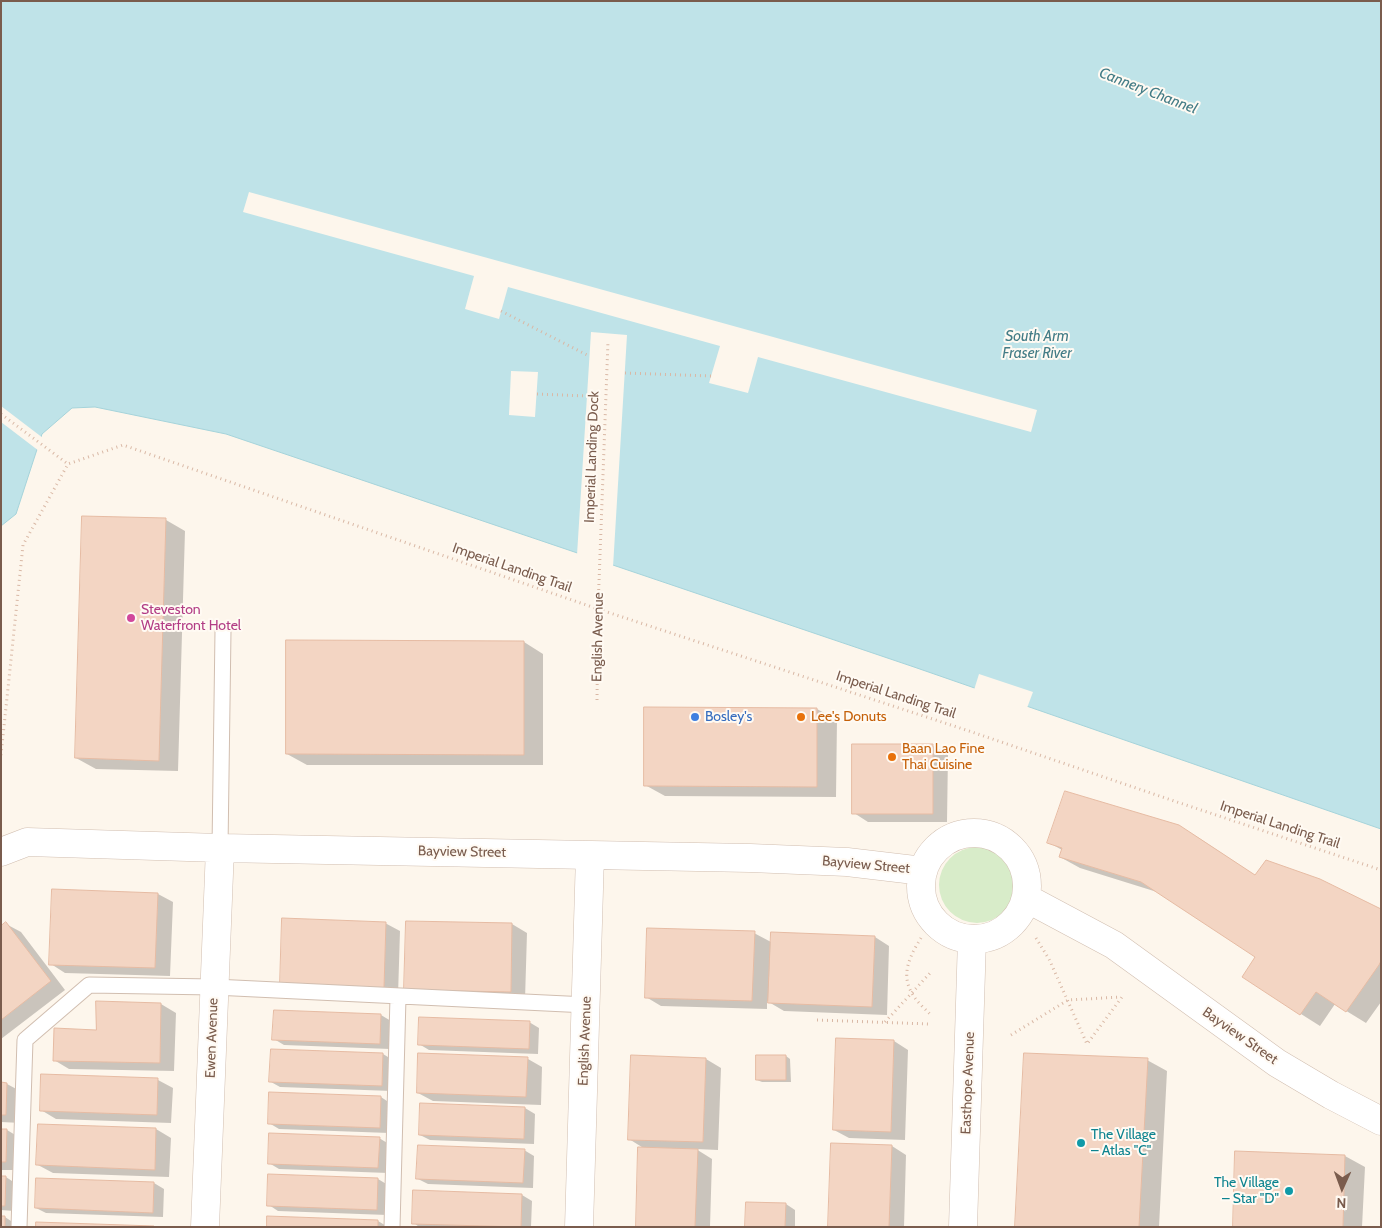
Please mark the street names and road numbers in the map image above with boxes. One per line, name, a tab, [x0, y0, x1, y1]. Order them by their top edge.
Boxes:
street label: Imperial Landing Dock	[581, 391, 603, 523]
street label: Imperial Landing Trail	[450, 540, 574, 596]
street label: English Avenue	[589, 592, 607, 682]
street label: Imperial Landing Trail	[834, 668, 958, 722]
street label: Imperial Landing Trail	[1218, 798, 1342, 852]
street label: Bayview Street	[418, 843, 506, 861]
street label: Bayview Street	[821, 853, 911, 877]
street label: English Avenue	[575, 996, 595, 1086]
street label: Ewen Avenue	[202, 998, 222, 1078]
street label: Bayview Street	[1199, 1004, 1281, 1068]
street label: Easthope Avenue	[958, 1031, 978, 1135]

